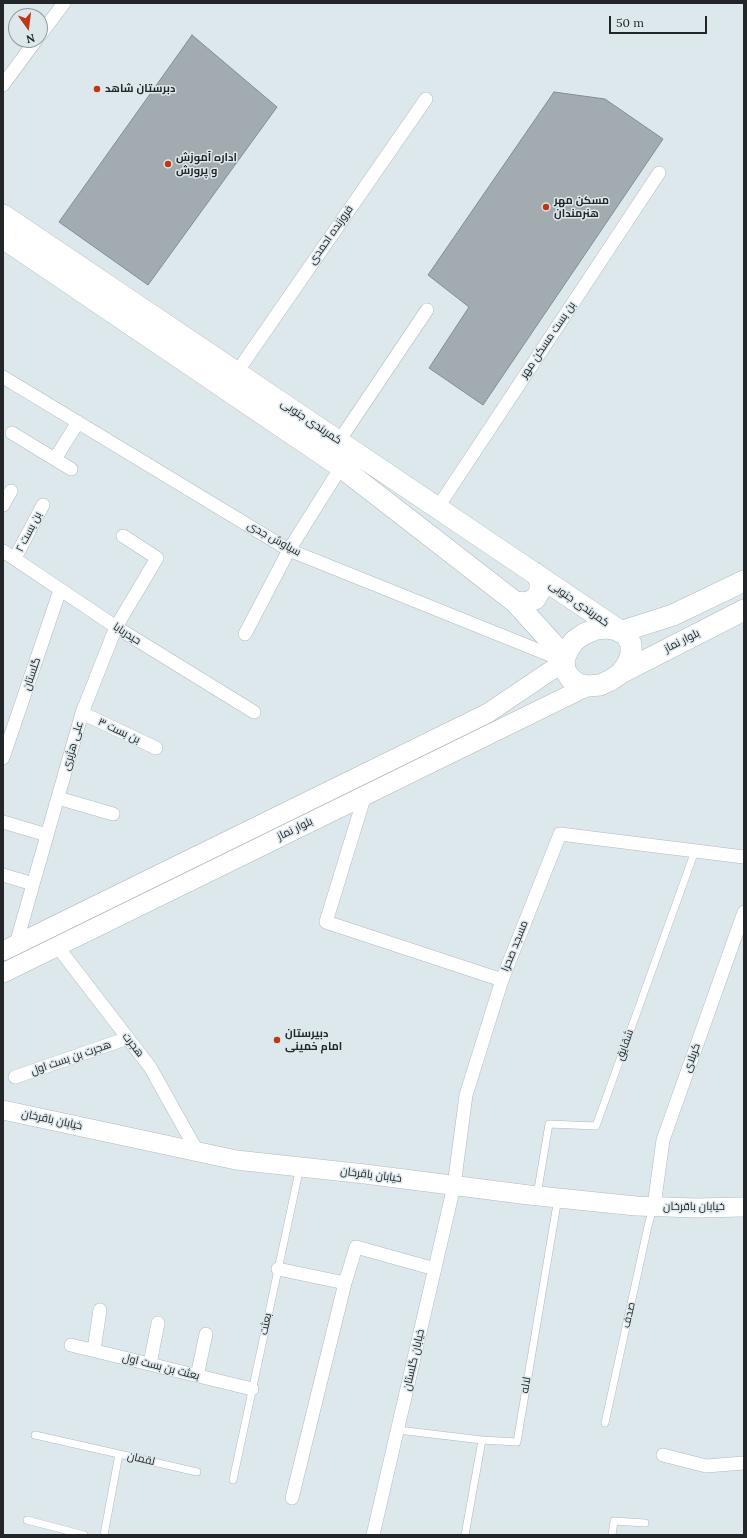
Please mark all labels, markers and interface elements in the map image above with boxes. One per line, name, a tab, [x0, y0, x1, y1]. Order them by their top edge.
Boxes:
north arrow	[8, 8, 48, 48]
scale bar	[611, 8, 709, 34]
text: 50 m	[616, 15, 644, 30]
text: N	[25, 31, 36, 46]
place label: دبرستان شاهد	[105, 82, 175, 96]
marker: دبرستان شاهد	[92, 84, 102, 94]
place label: اداره آموزش و پرورش	[176, 151, 237, 177]
marker: اداره آموزش و پرورش	[163, 159, 173, 169]
place label: مسکن مهر هنرمندان	[554, 194, 609, 220]
marker: مسکن مهر هنرمندان	[541, 202, 551, 212]
street label: فروزنده احمدی	[306, 203, 356, 267]
street label: بن بست مسکن مهر	[517, 299, 579, 381]
street label: کمربندی جنوبی	[278, 397, 344, 447]
street label: بن بست ۲	[13, 510, 45, 554]
street label: سیاوش جدی	[245, 519, 303, 559]
street label: کمربندی جنوبی	[546, 578, 612, 630]
street label: حیدربابا	[111, 620, 143, 648]
street label: بلوار نماز	[662, 627, 702, 655]
street label: گلستان	[20, 656, 44, 692]
street label: بن بست ۳	[96, 715, 142, 747]
street label: علی هژبری	[60, 720, 86, 772]
street label: بلوار نماز	[275, 815, 315, 843]
street label: مسجد صحرا	[499, 919, 531, 973]
place label: دبیرستان امام خمینی	[285, 1027, 342, 1053]
street label: شقایق	[613, 1028, 637, 1062]
street label: هجرت	[119, 1030, 147, 1060]
marker: دبیرستان امام خمینی	[272, 1035, 282, 1045]
street label: هجرت بن بست اول	[29, 1038, 113, 1078]
street label: کربلای	[681, 1041, 703, 1075]
street label: خیابان باقرخان	[20, 1107, 84, 1133]
street label: خیابان باقرخان	[340, 1165, 402, 1185]
street label: خیابان باقرخان	[663, 1200, 725, 1214]
street label: صدف	[620, 1301, 638, 1329]
street label: بعثت	[257, 1312, 275, 1336]
street label: خیابان گلستان	[400, 1328, 428, 1392]
street label: بعثت بن بست اول	[121, 1351, 201, 1383]
street label: لاله	[518, 1376, 534, 1394]
street label: لقمان	[126, 1449, 156, 1469]

